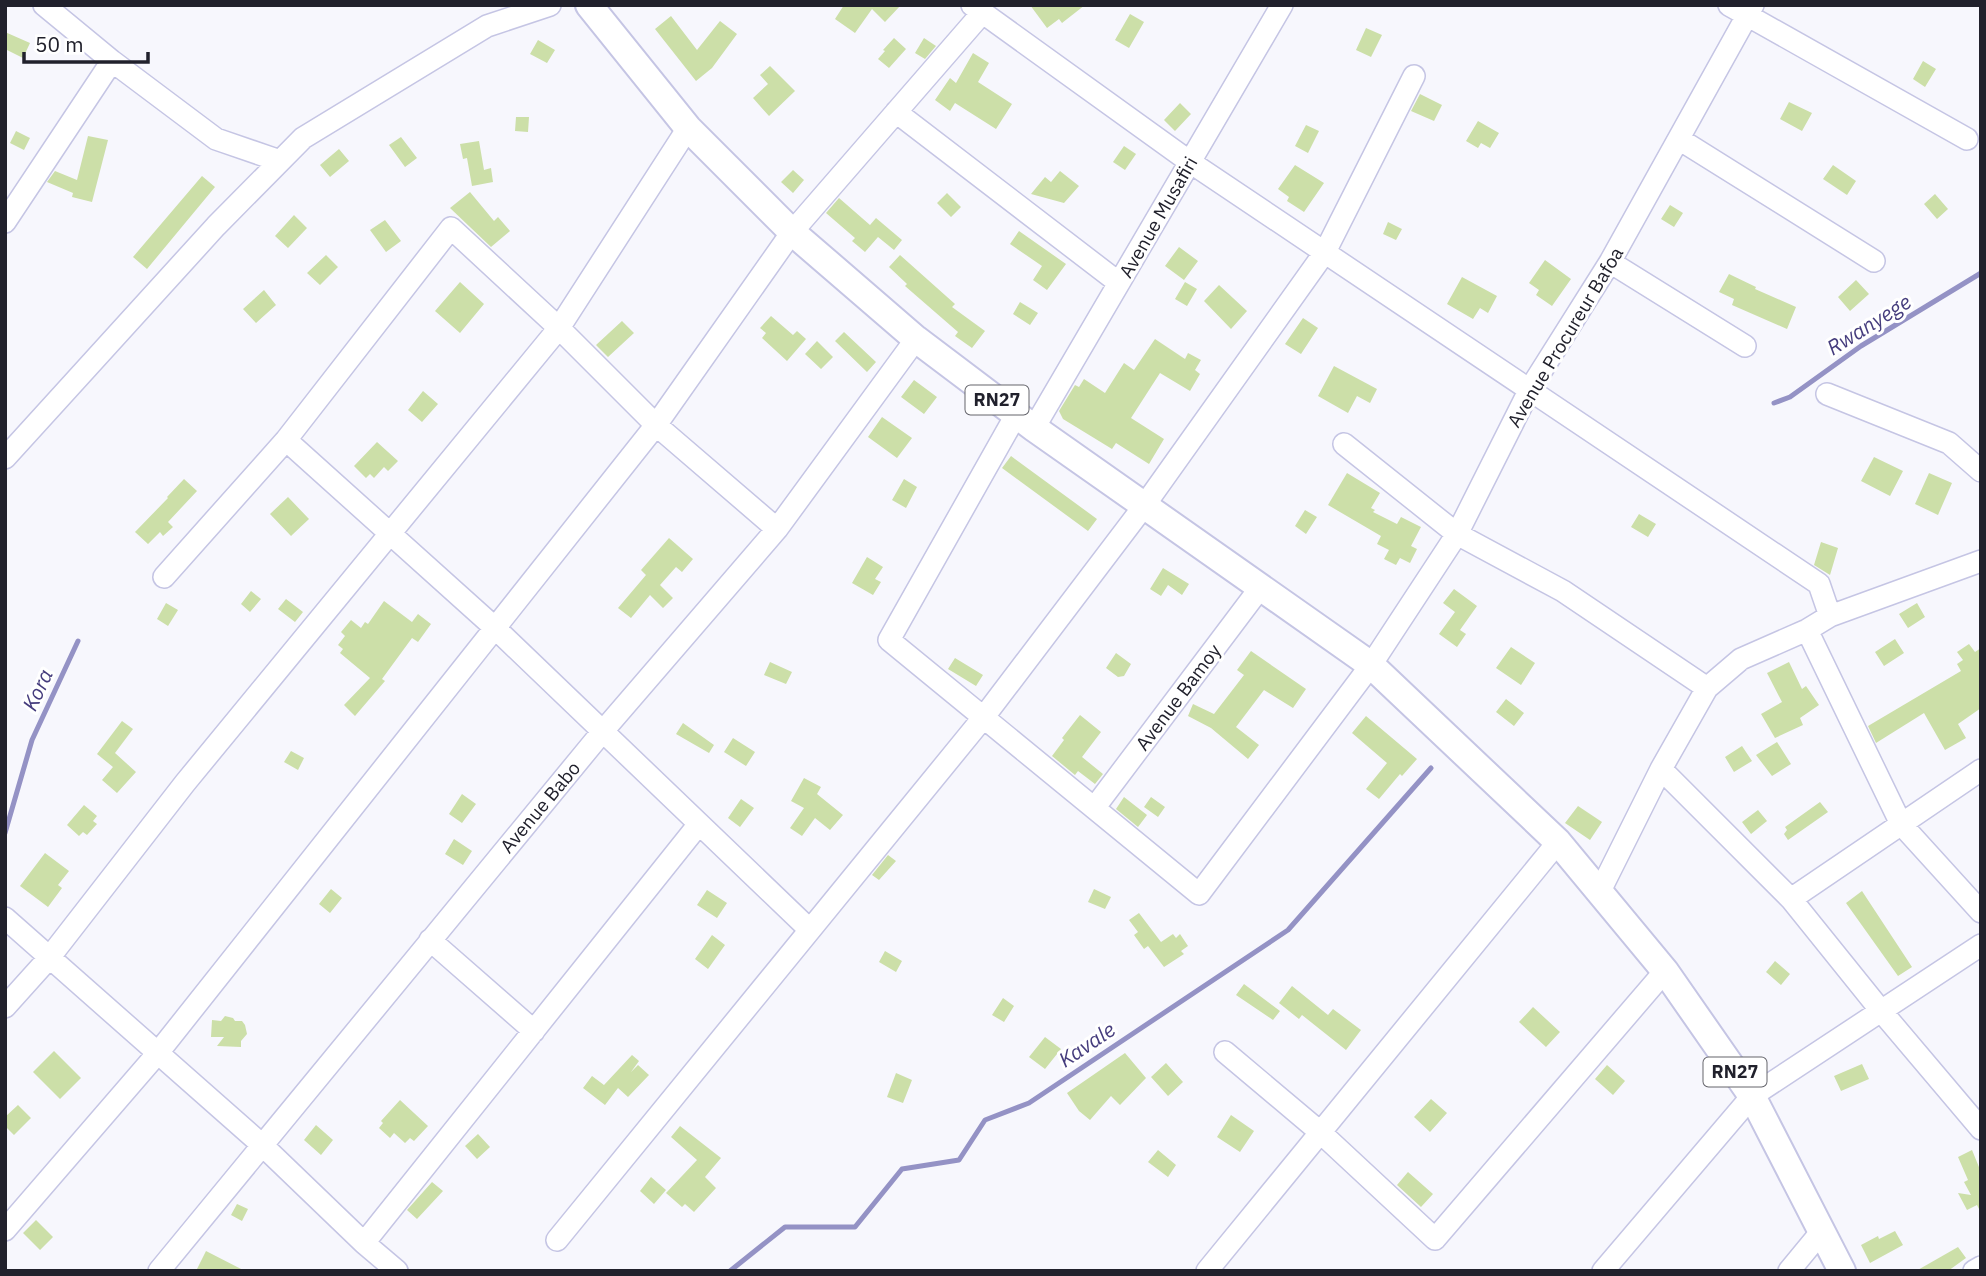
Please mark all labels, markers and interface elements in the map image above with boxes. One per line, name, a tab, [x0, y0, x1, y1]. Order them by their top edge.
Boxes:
scale bar	[24, 21, 149, 65]
text: 50 m	[35, 30, 84, 58]
street label: Avenue Musafiri	[1114, 152, 1202, 282]
street label: Avenue Procureur Bafoa	[1502, 242, 1628, 432]
water label: Rwanyege	[1821, 287, 1916, 361]
road number: RN27	[965, 386, 1028, 414]
street label: Avenue Bamoy	[1130, 639, 1226, 755]
water label: Kora	[15, 664, 59, 715]
street label: Avenue Babo	[495, 756, 585, 858]
water label: Kavale	[1053, 1015, 1120, 1073]
road number: RN27	[1704, 1058, 1766, 1086]

